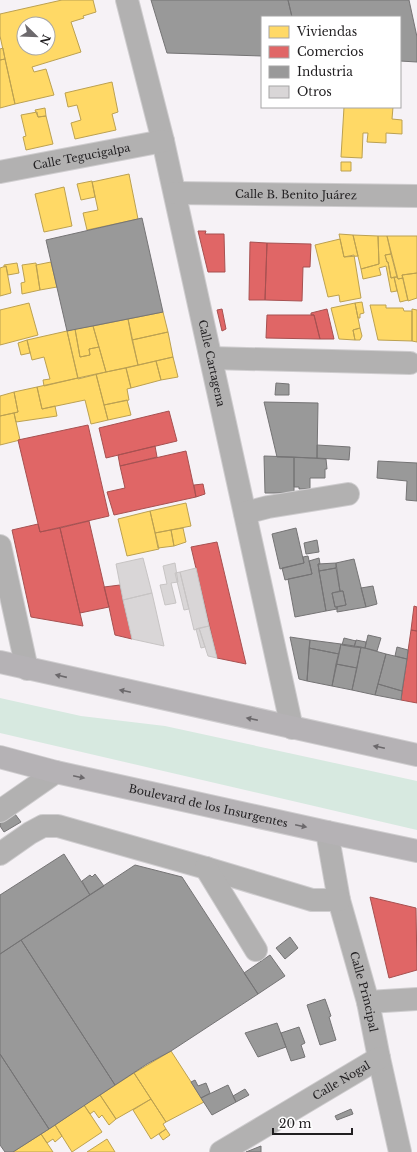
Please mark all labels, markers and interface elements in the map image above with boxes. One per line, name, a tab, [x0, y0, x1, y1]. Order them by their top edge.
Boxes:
north arrow	[16, 16, 56, 56]
legend	[261, 16, 401, 108]
text: Viviendas	[296, 24, 357, 39]
text: N	[36, 32, 54, 48]
text: Comercios	[297, 44, 364, 59]
text: Industria	[297, 64, 353, 79]
text: Otros	[297, 84, 332, 99]
street label: Calle Tegucigalpa	[32, 140, 132, 173]
street label: Calle B. Benito Juárez	[235, 187, 357, 202]
street label: Calle Cartagena	[195, 318, 228, 409]
one-way arrow	[55, 673, 67, 679]
one-way arrow	[119, 687, 131, 693]
one-way arrow	[246, 715, 258, 721]
one-way arrow	[373, 743, 385, 749]
one-way arrow	[72, 774, 85, 780]
street label: Boulevard de los Insurgentes	[127, 781, 289, 830]
one-way arrow	[295, 824, 307, 830]
street label: Calle Principal	[347, 950, 381, 1033]
street label: Calle Nogal	[310, 1058, 373, 1103]
scale bar	[273, 1110, 352, 1136]
text: 20 m	[279, 1116, 311, 1131]

